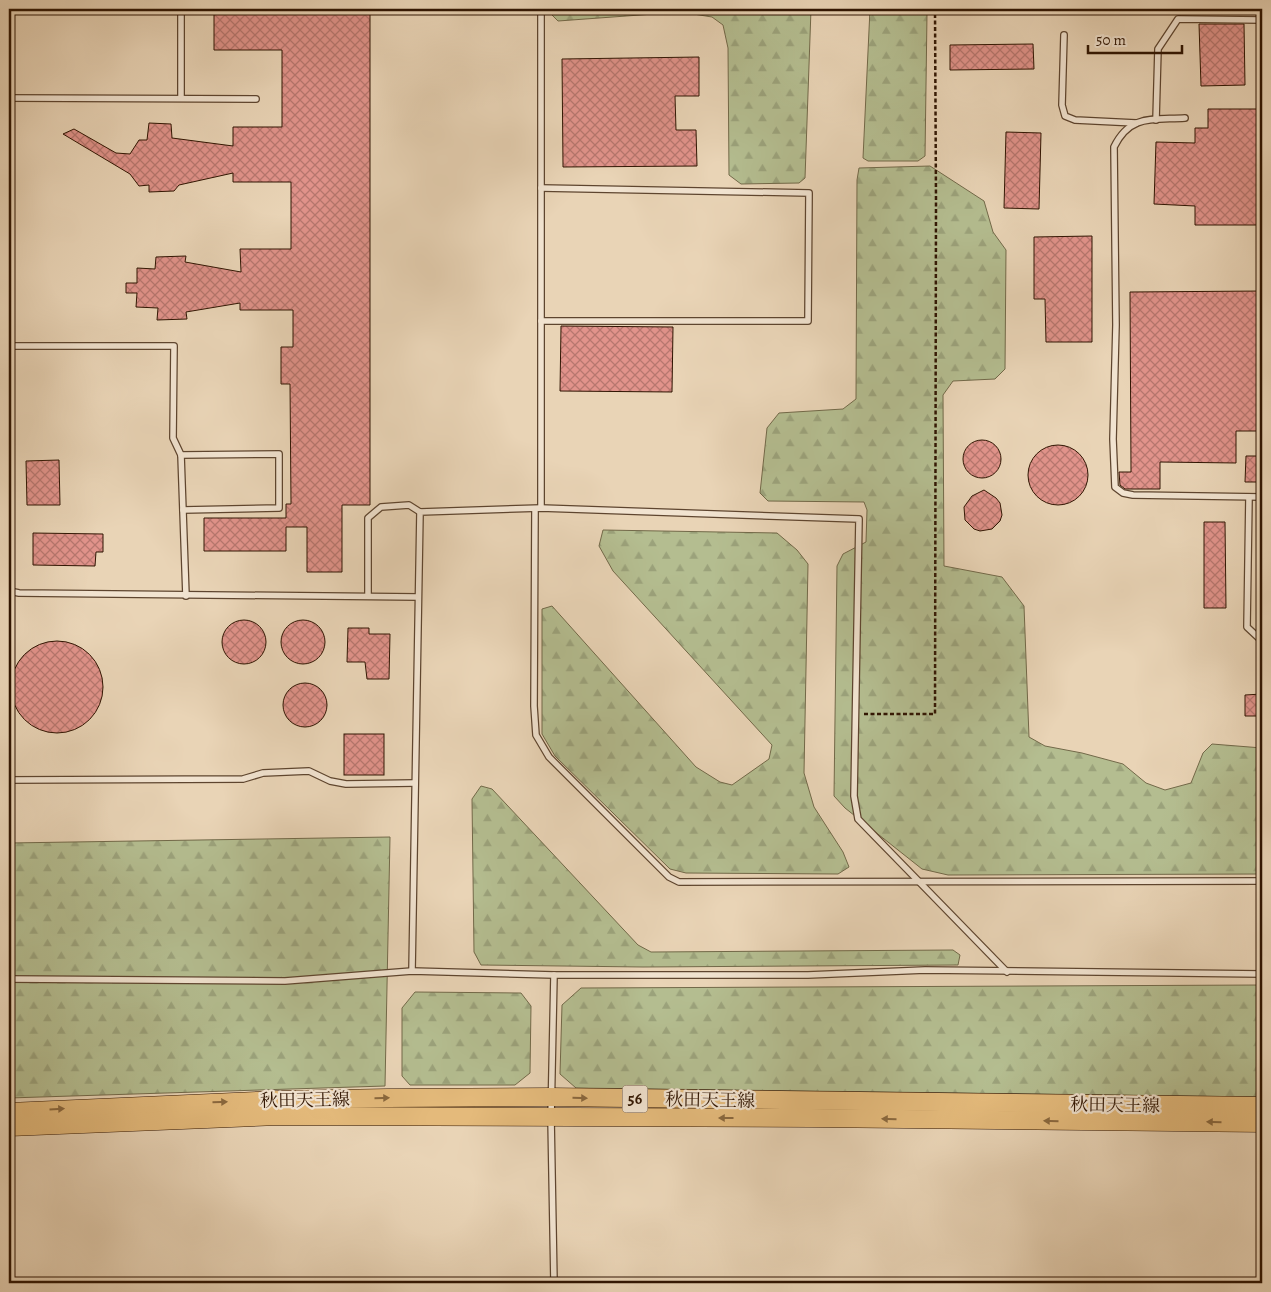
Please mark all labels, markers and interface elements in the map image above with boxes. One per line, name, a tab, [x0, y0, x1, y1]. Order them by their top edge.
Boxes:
scale bar	[1088, 22, 1182, 54]
text: 50 m	[1096, 30, 1126, 50]
road number: 56	[622, 1086, 648, 1112]
street label: 秋田天王線	[260, 1087, 350, 1113]
street label: 秋田天王線	[665, 1087, 755, 1113]
street label: 秋田天王線	[1070, 1092, 1160, 1118]
one-way arrow	[374, 1094, 390, 1102]
one-way arrow	[572, 1094, 588, 1102]
one-way arrow	[212, 1098, 228, 1106]
one-way arrow	[50, 1105, 66, 1113]
one-way arrow	[718, 1114, 734, 1122]
one-way arrow	[880, 1115, 896, 1123]
one-way arrow	[1043, 1117, 1059, 1125]
one-way arrow	[1205, 1118, 1221, 1126]

